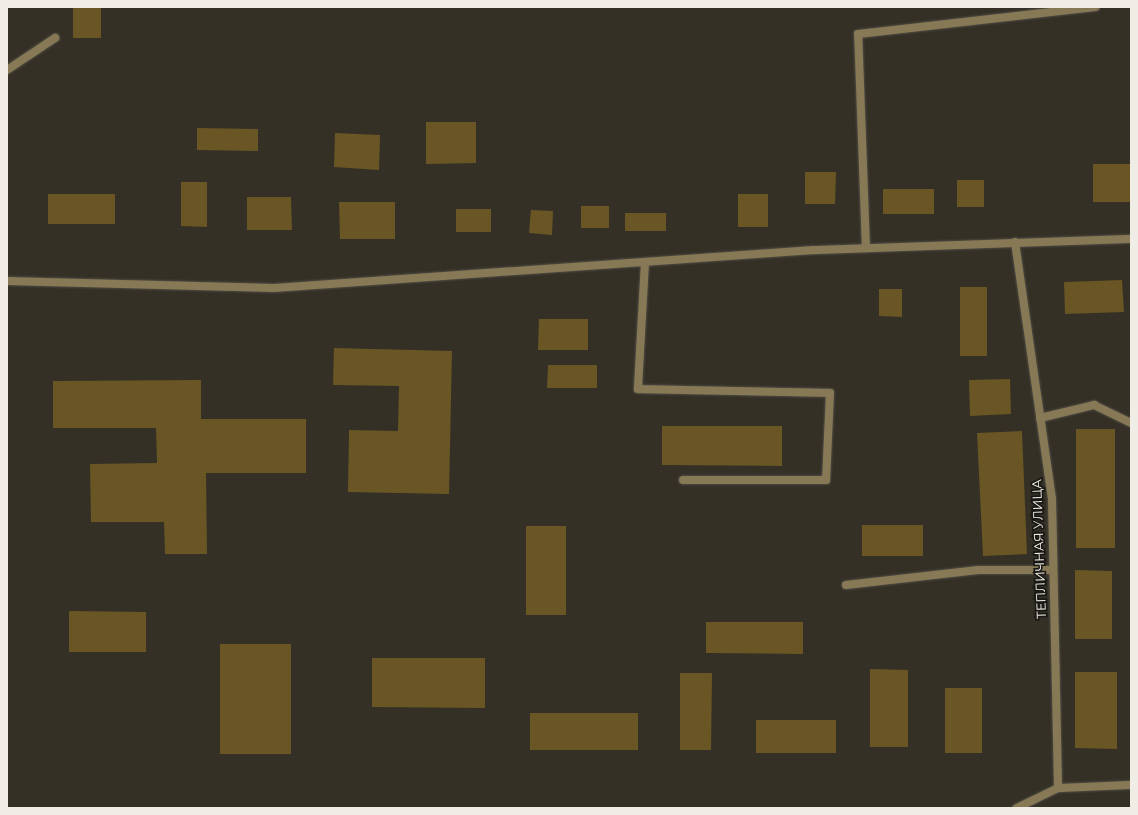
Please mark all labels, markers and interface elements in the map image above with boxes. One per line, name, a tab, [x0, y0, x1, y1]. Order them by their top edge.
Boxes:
street label: ТЕПЛИЧНАЯ УЛИЦА	[1029, 479, 1049, 619]

